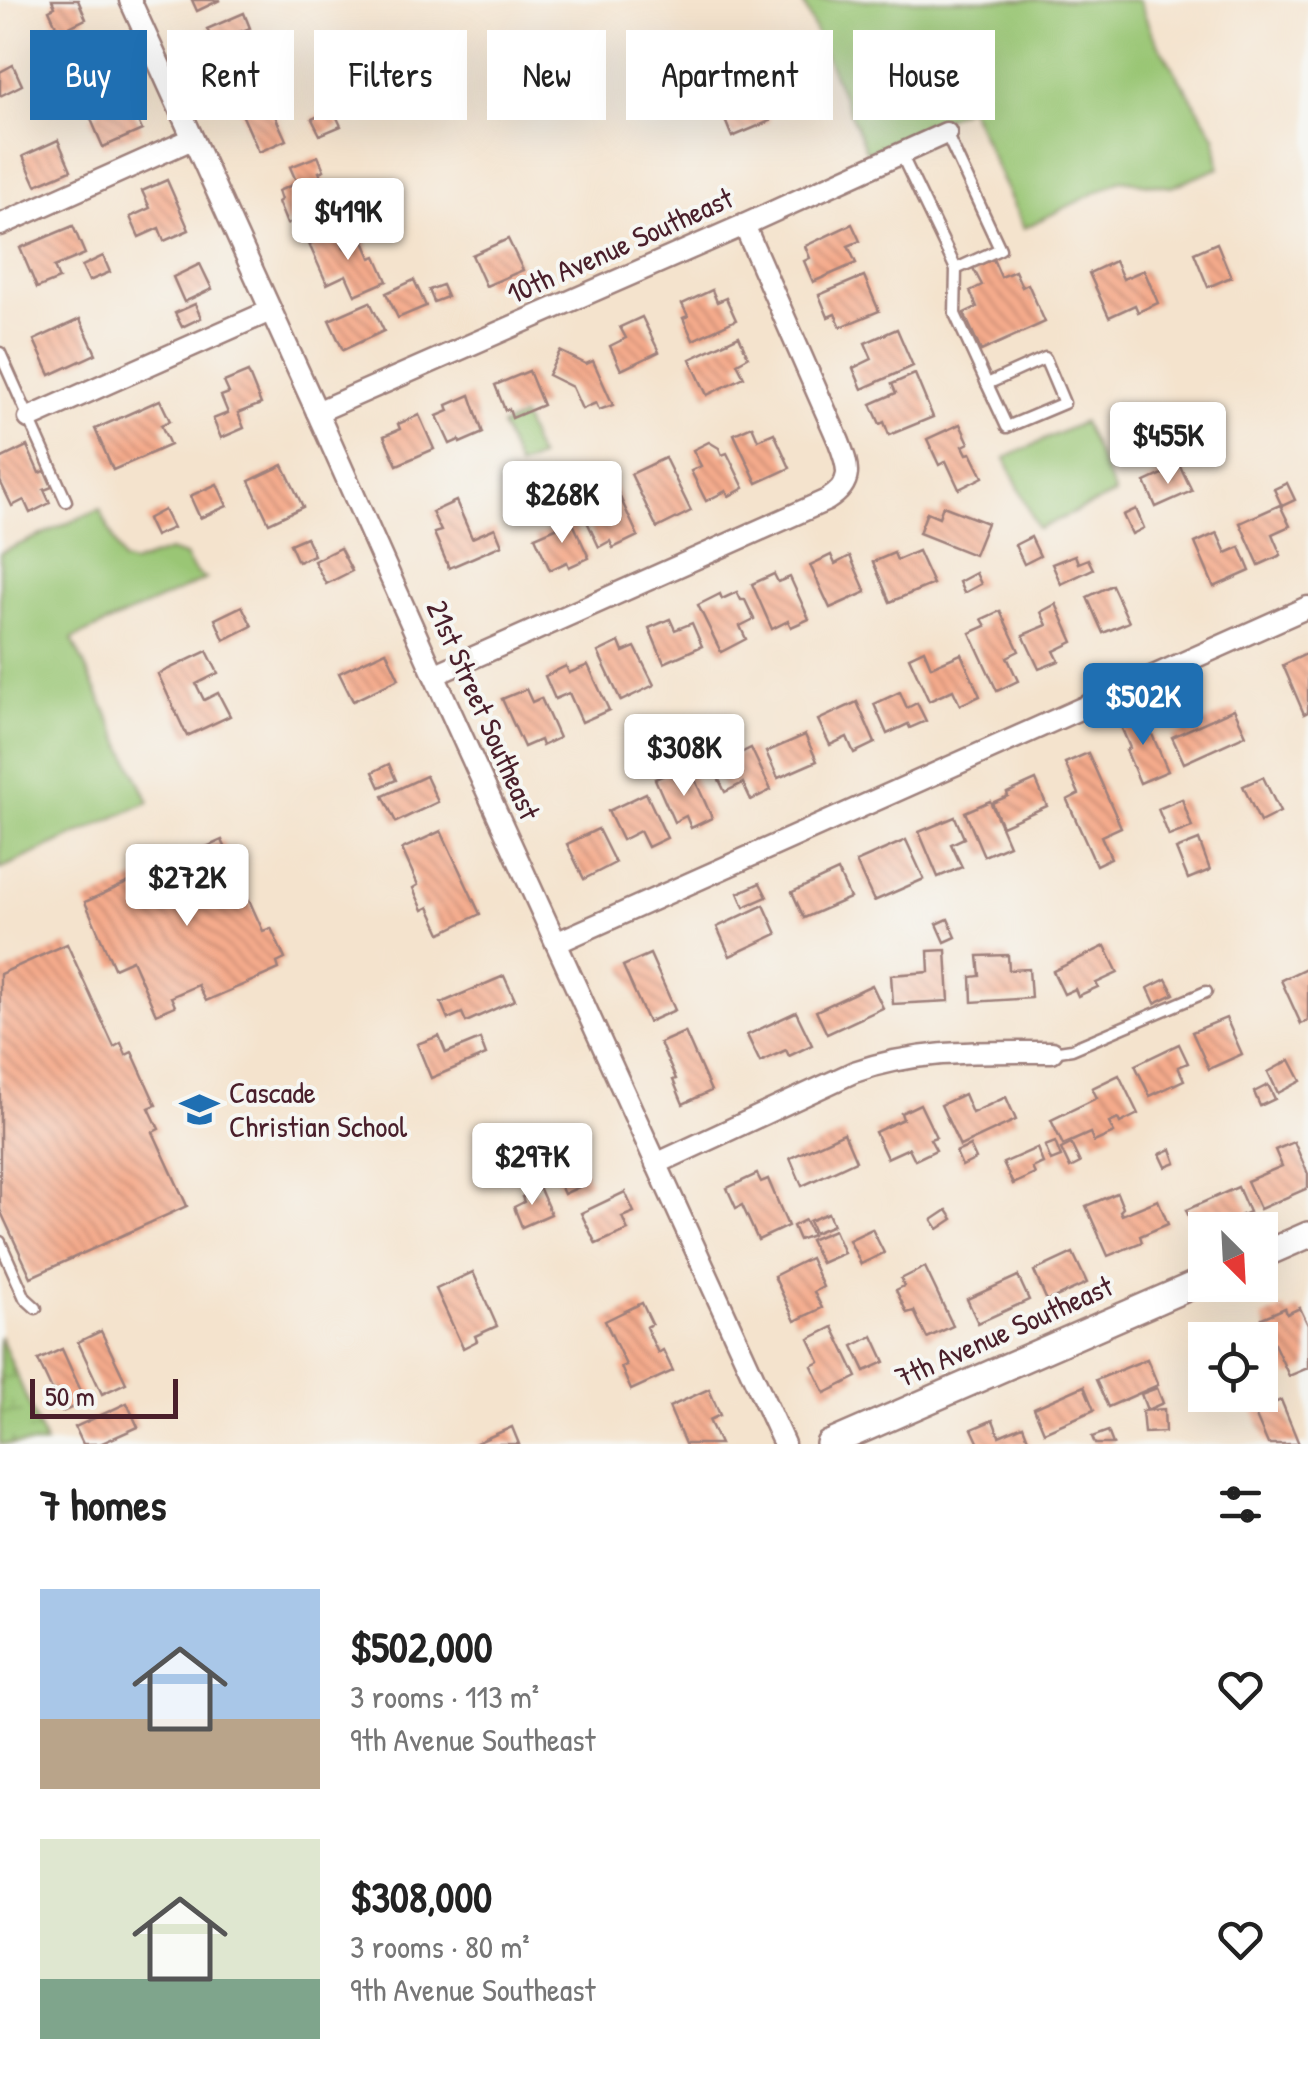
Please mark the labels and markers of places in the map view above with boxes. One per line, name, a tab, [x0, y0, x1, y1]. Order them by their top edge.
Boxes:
pin: $419K	[278, 178, 418, 263]
pin: $455K	[1098, 402, 1238, 487]
pin: $268K	[492, 461, 632, 546]
pin: $502K	[1073, 663, 1213, 748]
pin: $308K	[614, 714, 754, 799]
pin: $272K	[117, 844, 257, 929]
place label: Cascade Christian School	[229, 1072, 407, 1146]
school or university icon: Cascade Christian School	[178, 1089, 220, 1131]
pin: $297K	[462, 1123, 602, 1208]

